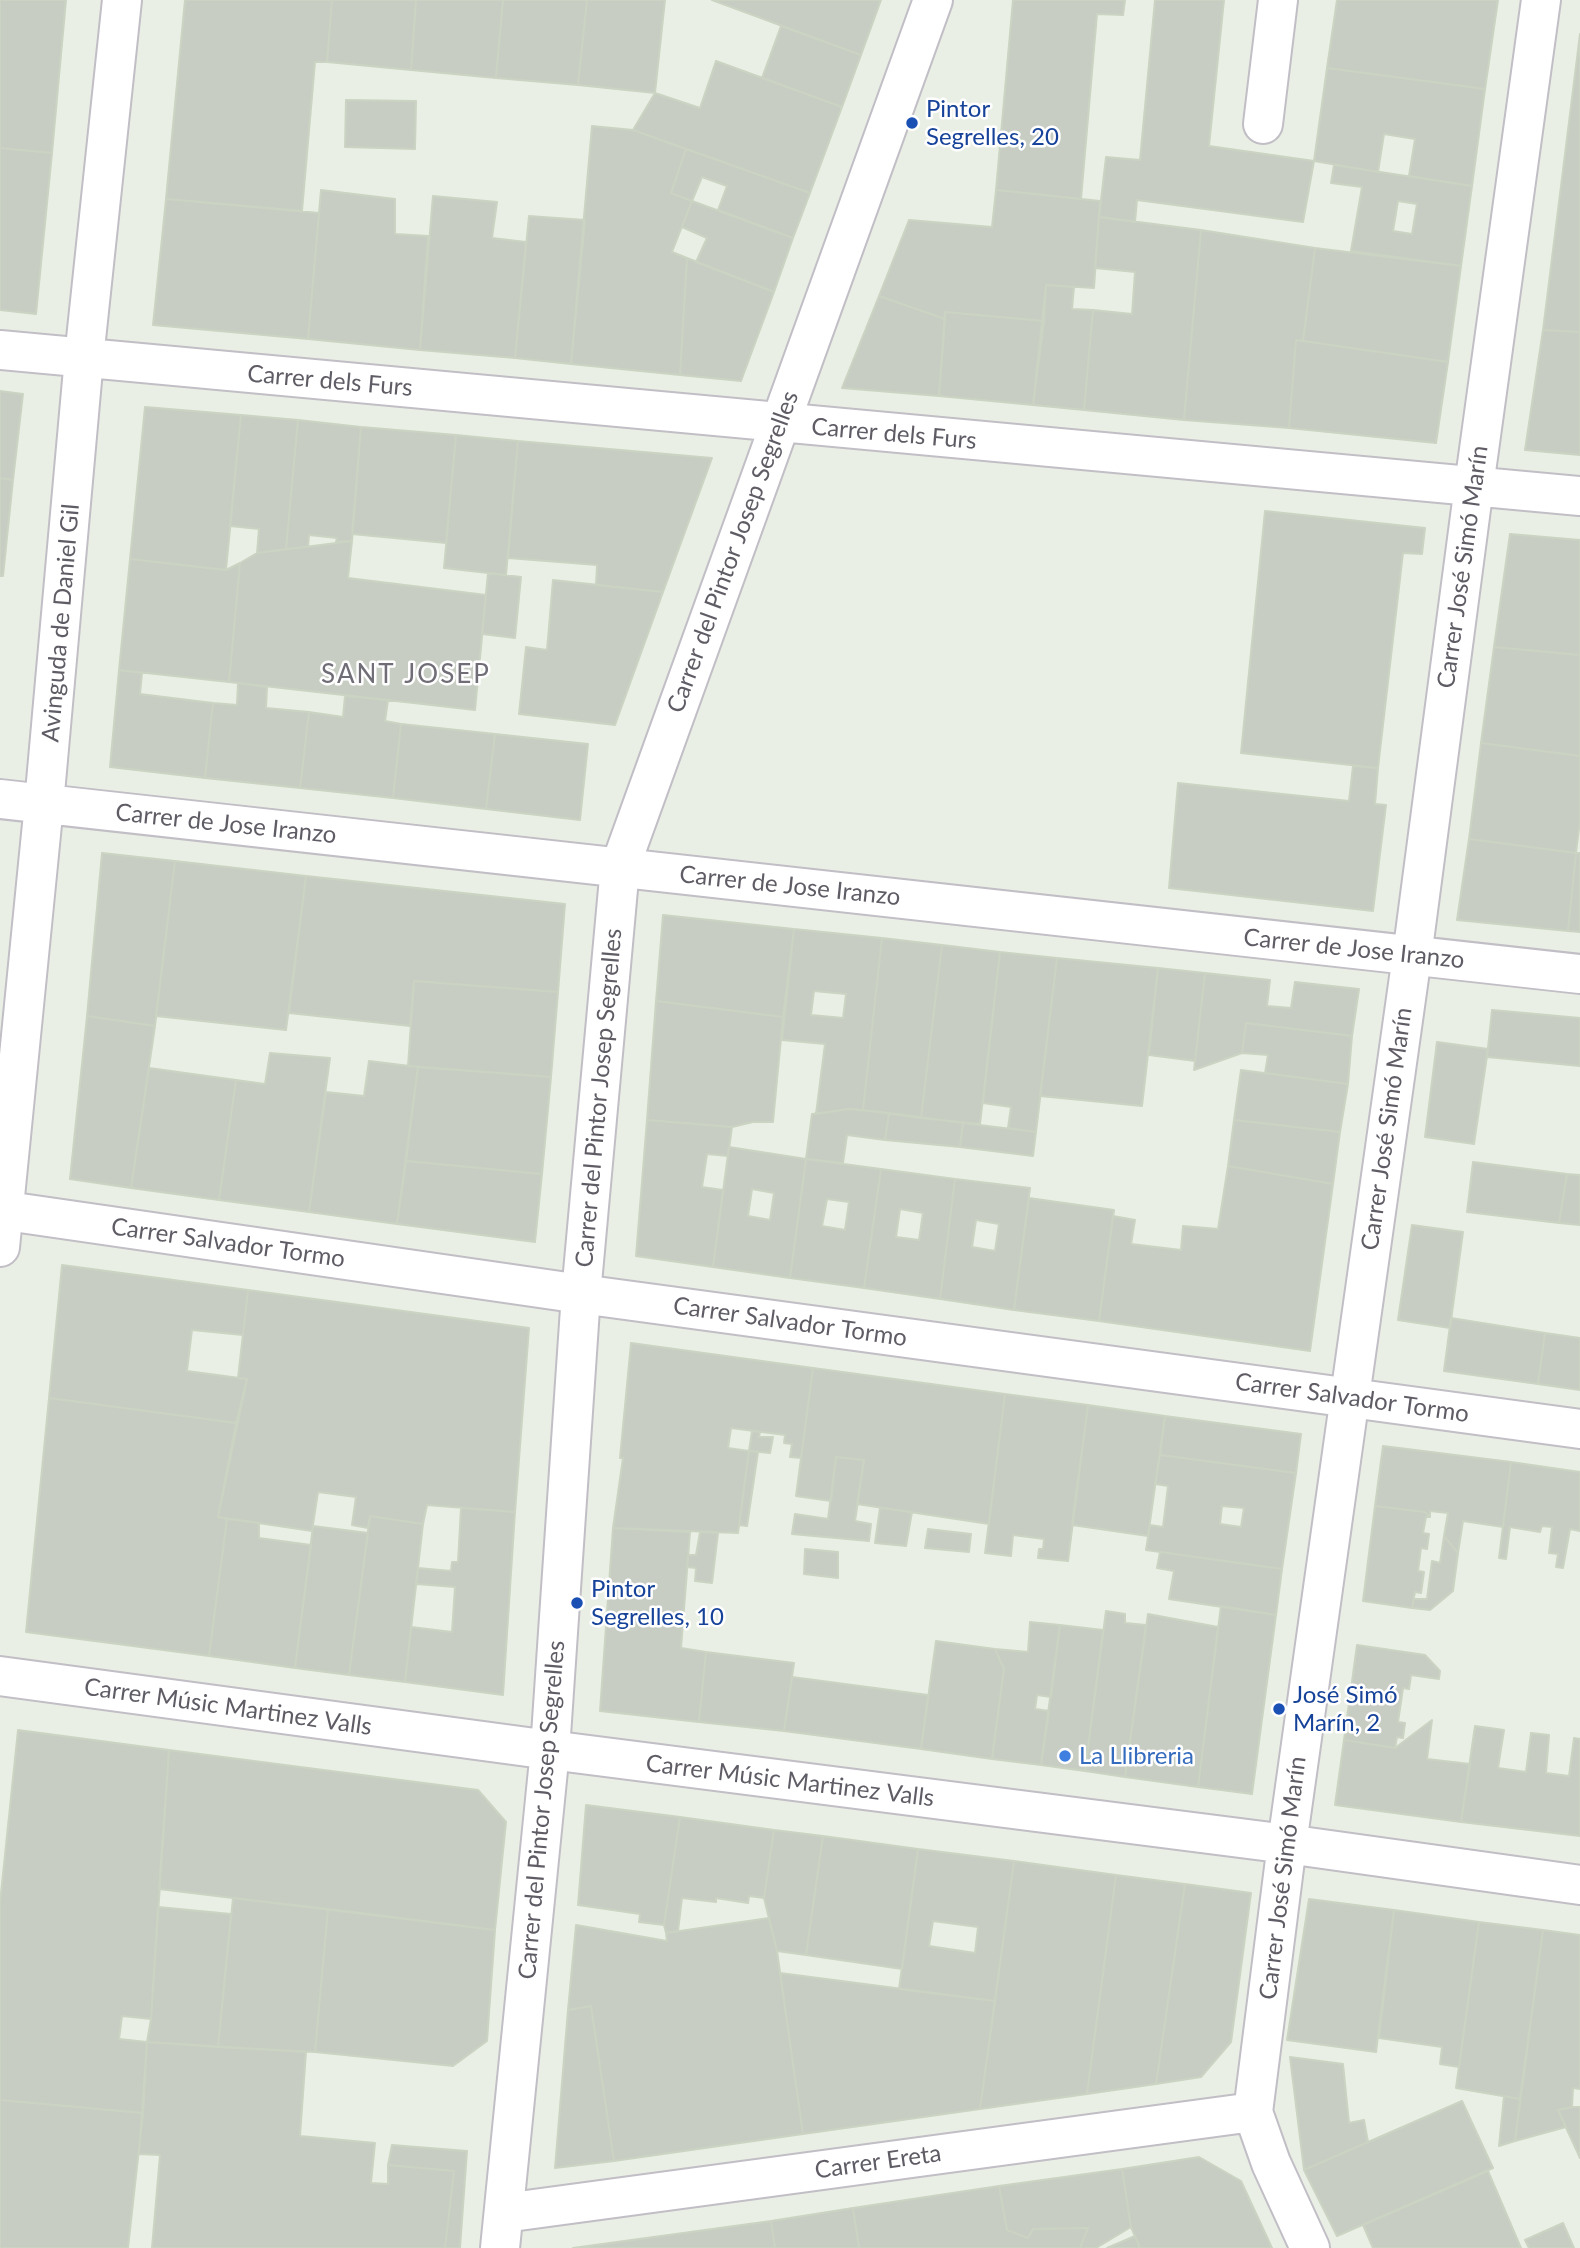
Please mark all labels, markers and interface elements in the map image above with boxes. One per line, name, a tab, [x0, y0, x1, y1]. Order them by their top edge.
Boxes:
place label: Pintor Segrelles, 20	[926, 95, 1059, 151]
marker: Pintor Segrelles, 20	[904, 115, 920, 131]
street label: Carrer dels Furs	[246, 359, 414, 403]
street label: Carrer del Pintor Josep Segrelles	[661, 387, 805, 717]
street label: Carrer dels Furs	[810, 412, 978, 456]
street label: Carrer José Simó Marín	[1432, 444, 1494, 690]
street label: Avinguda de Daniel Gil	[36, 503, 86, 743]
district label: SANT JOSEP	[322, 659, 490, 691]
street label: Carrer de Jose Iranzo	[114, 798, 338, 850]
street label: Carrer de Jose Iranzo	[678, 860, 902, 912]
street label: Carrer de Jose Iranzo	[1242, 923, 1466, 975]
street label: Carrer del Pintor Josep Segrelles	[570, 927, 628, 1269]
street label: Carrer José Simó Marín	[1356, 1006, 1418, 1252]
street label: Carrer Salvador Tormo	[109, 1212, 347, 1274]
street label: Carrer Salvador Tormo	[671, 1291, 909, 1353]
street label: Carrer Salvador Tormo	[1233, 1367, 1471, 1429]
place label: Pintor Segrelles, 10	[591, 1575, 724, 1631]
marker: Pintor Segrelles, 10	[569, 1595, 585, 1611]
street label: Carrer del Pintor Josep Segrelles	[513, 1639, 571, 1981]
street label: Carrer Músic Martinez Valls	[82, 1673, 374, 1741]
place label: José Simó Marín, 2	[1293, 1681, 1398, 1737]
marker: José Simó Marín, 2	[1271, 1701, 1287, 1717]
place label: La Llibreria	[1079, 1742, 1194, 1770]
marker: La Llibreria	[1057, 1748, 1073, 1764]
street label: Carrer Músic Martinez Valls	[644, 1749, 936, 1813]
street label: Carrer José Simó Marín	[1254, 1755, 1312, 2001]
street label: Carrer Ereta	[813, 2139, 943, 2185]

